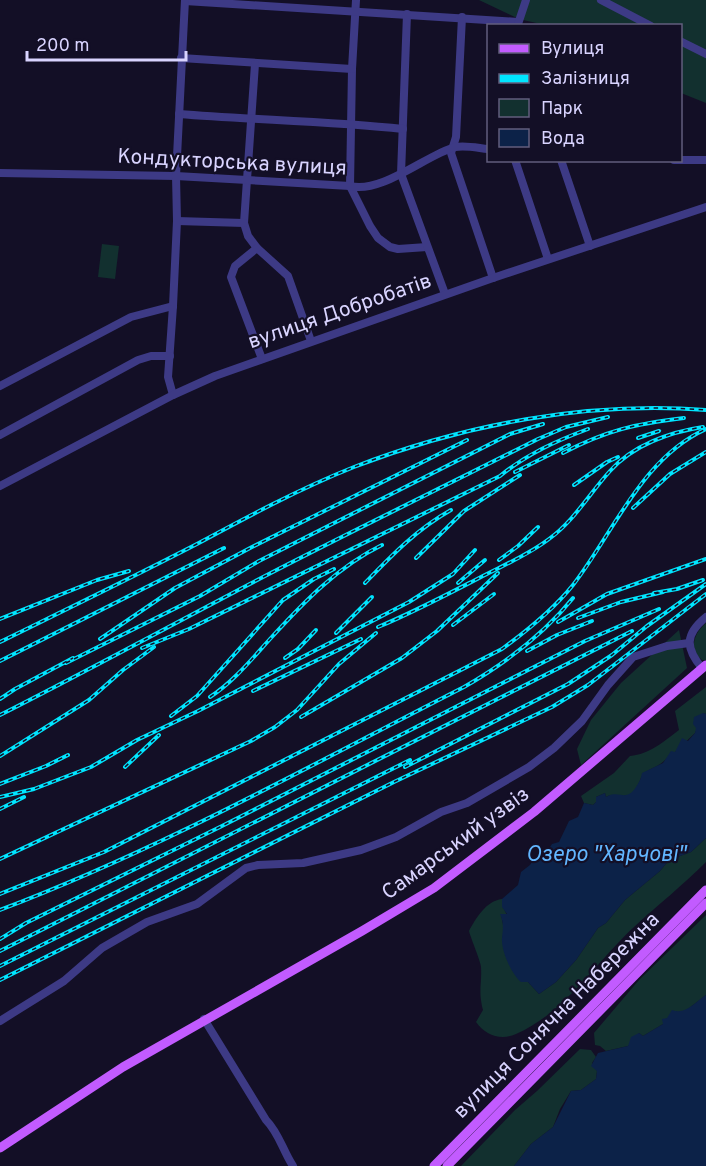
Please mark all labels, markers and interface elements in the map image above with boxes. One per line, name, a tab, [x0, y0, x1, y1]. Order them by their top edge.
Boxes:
scale bar	[27, 24, 186, 62]
legend	[487, 24, 682, 162]
text: 200 m	[36, 35, 89, 58]
text: Вулиця	[541, 38, 604, 61]
text: Залізниця	[541, 68, 630, 91]
text: Парк	[541, 98, 583, 121]
text: Вода	[541, 128, 585, 151]
street label: Кондукторська вулиця	[117, 144, 347, 182]
street label: вулиця Добробатів	[245, 268, 435, 356]
street label: Самарський узвіз	[377, 781, 535, 907]
water label: Озеро "Харчові"	[526, 842, 689, 869]
street label: вулиця Сонячна Набережна	[448, 907, 666, 1125]

